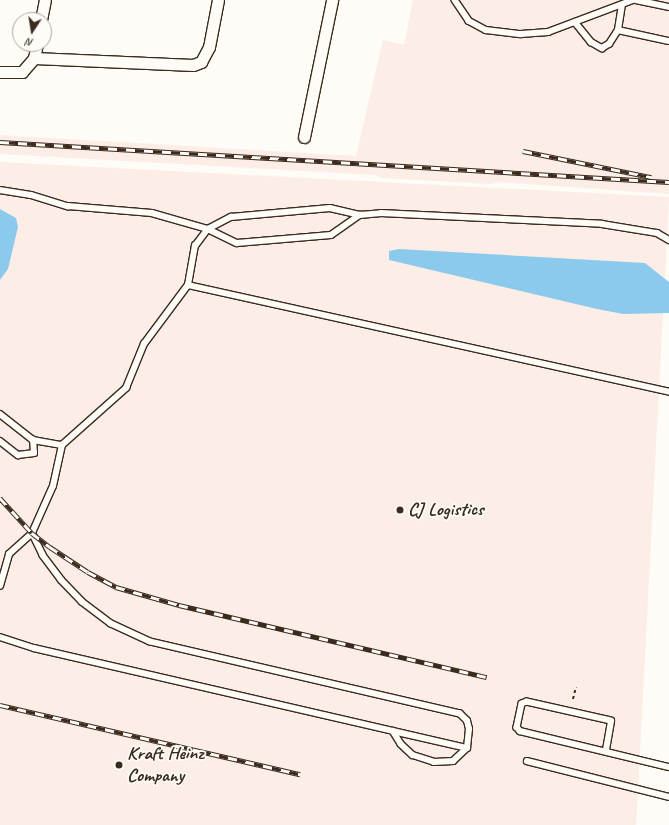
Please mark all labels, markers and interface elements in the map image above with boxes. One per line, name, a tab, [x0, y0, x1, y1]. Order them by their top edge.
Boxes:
north arrow	[12, 12, 52, 52]
text: N	[25, 35, 35, 50]
place label: CJ Logistics	[408, 499, 483, 521]
marker: CJ Logistics	[395, 505, 405, 515]
place label: Kraft Heinz Company	[127, 743, 203, 787]
marker: Kraft Heinz Company	[114, 760, 124, 770]

